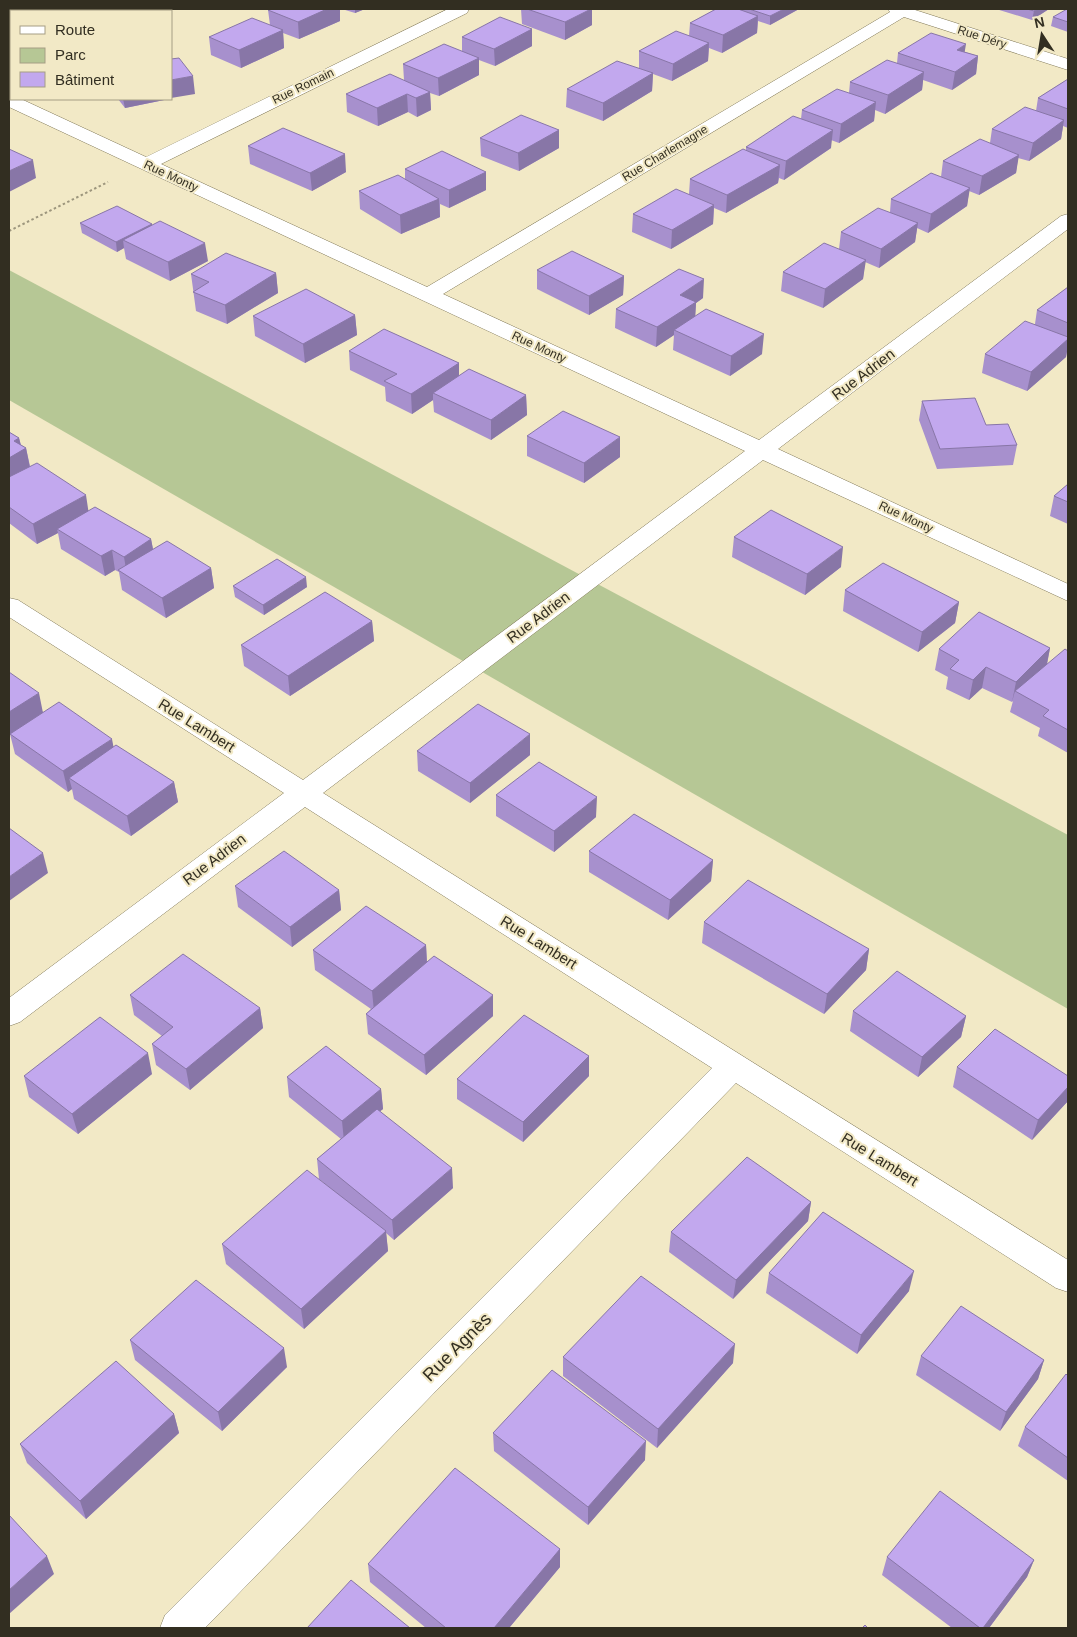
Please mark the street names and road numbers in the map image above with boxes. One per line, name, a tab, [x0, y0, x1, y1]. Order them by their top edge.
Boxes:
street label: Rue Déry	[956, 23, 1008, 51]
street label: Rue Romain	[270, 65, 336, 107]
street label: Rue Charlemagne	[620, 122, 711, 184]
street label: Rue Monty	[142, 157, 200, 195]
street label: Rue Monty	[510, 328, 568, 366]
street label: Rue Adrien	[828, 345, 898, 403]
street label: Rue Monty	[877, 498, 935, 536]
street label: Rue Adrien	[503, 588, 573, 646]
street label: Rue Lambert	[156, 695, 239, 756]
street label: Rue Adrien	[179, 830, 249, 888]
street label: Rue Lambert	[498, 912, 581, 973]
street label: Rue Lambert	[839, 1129, 922, 1190]
street label: Rue Agnès	[419, 1309, 495, 1385]

